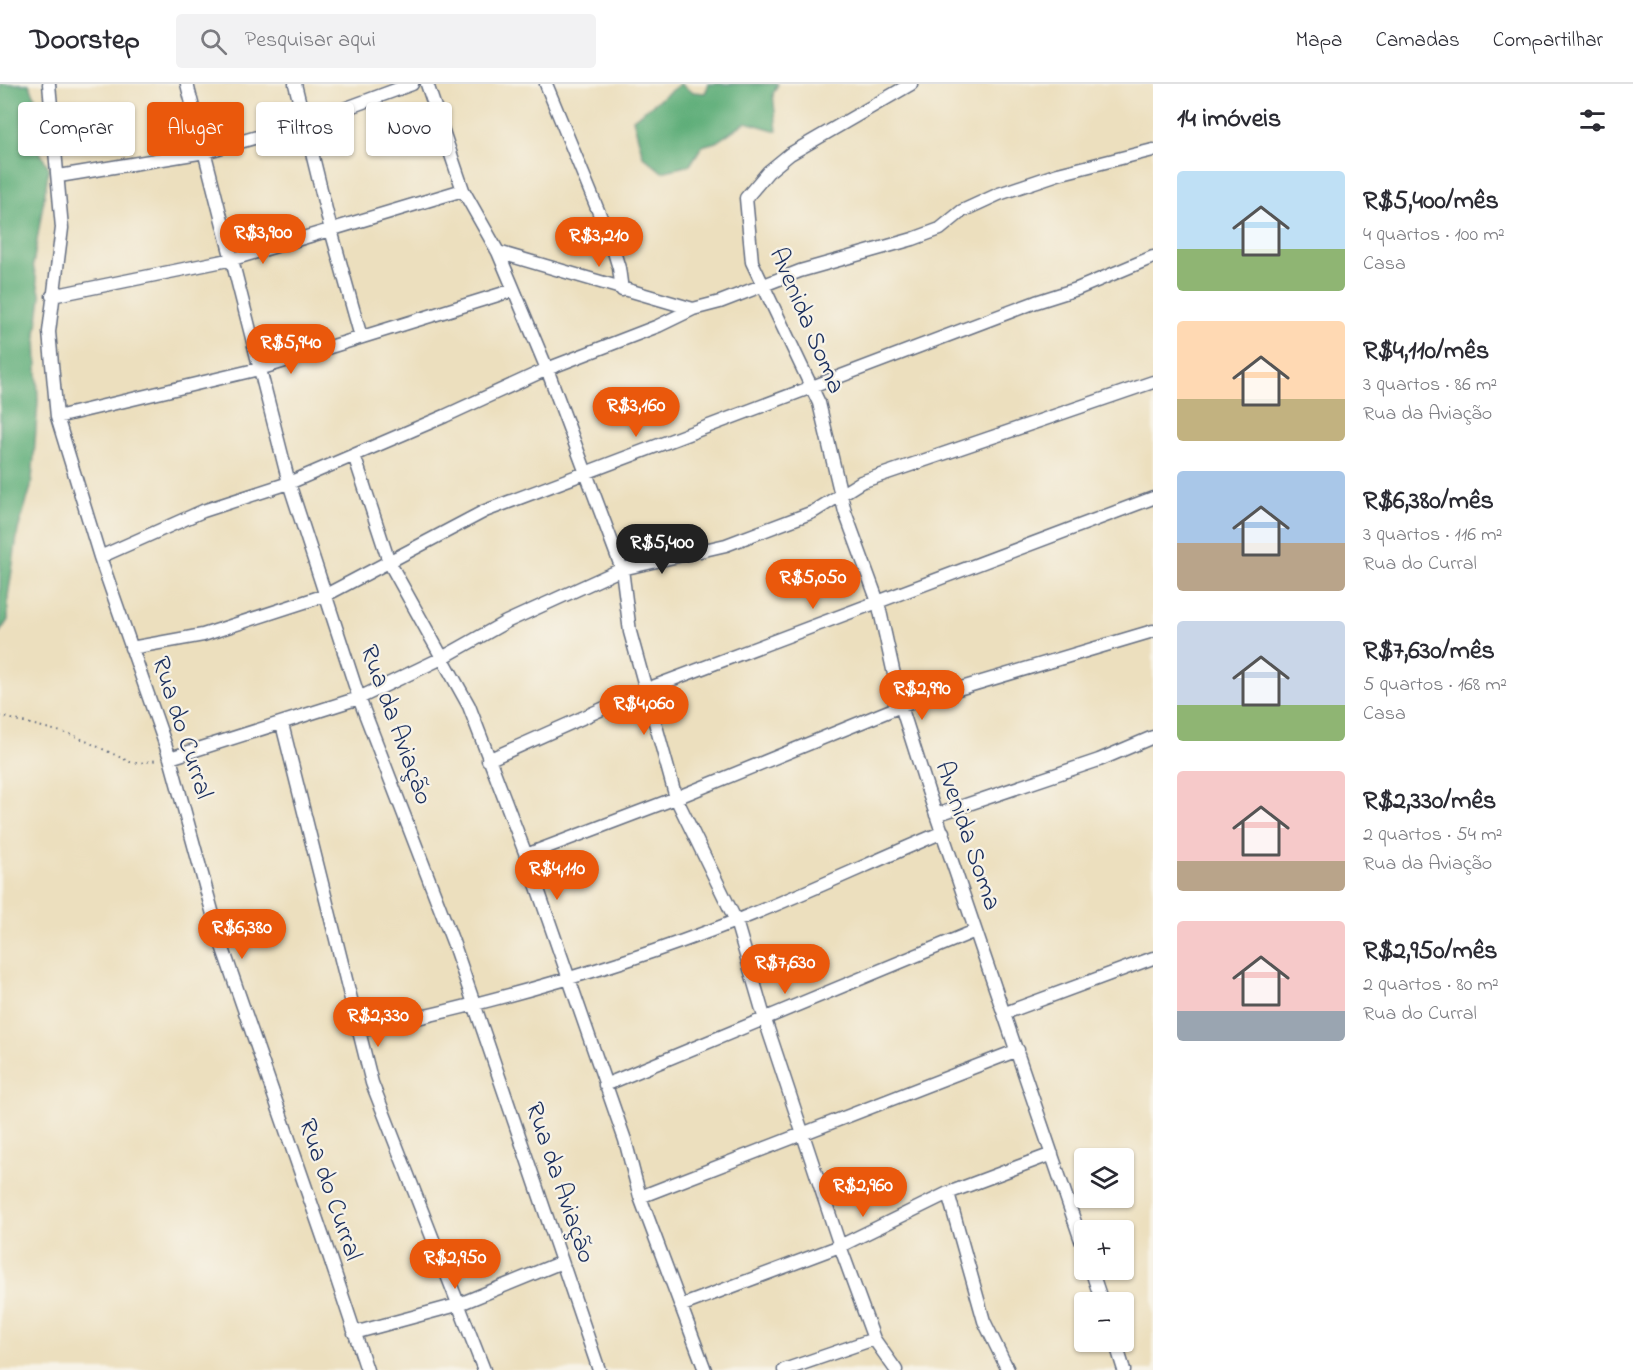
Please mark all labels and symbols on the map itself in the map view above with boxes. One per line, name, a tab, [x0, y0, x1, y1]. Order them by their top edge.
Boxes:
pin: R$3,900	[208, 214, 318, 265]
pin: R$3,210	[544, 217, 654, 268]
street label: Avenida Soma	[758, 242, 854, 400]
pin: R$5,940	[236, 324, 346, 375]
pin: R$3,160	[581, 387, 691, 438]
pin: R$5,400	[607, 524, 717, 575]
pin: R$5,050	[758, 559, 868, 610]
street label: Rua da Aviação	[348, 640, 442, 810]
street label: Rua do Curral	[140, 652, 222, 804]
pin: R$2,990	[867, 670, 977, 721]
pin: R$4,060	[589, 685, 699, 736]
street label: Avenida Soma	[924, 756, 1010, 916]
pin: R$4,110	[502, 850, 612, 901]
pin: R$6,380	[187, 909, 297, 960]
pin: R$7,630	[730, 944, 840, 995]
pin: R$2,330	[323, 997, 433, 1048]
street label: Rua da Aviação	[514, 1097, 604, 1269]
street label: Rua do Curral	[287, 1114, 371, 1266]
pin: R$2,960	[808, 1167, 918, 1218]
pin: R$2,950	[400, 1239, 510, 1290]

